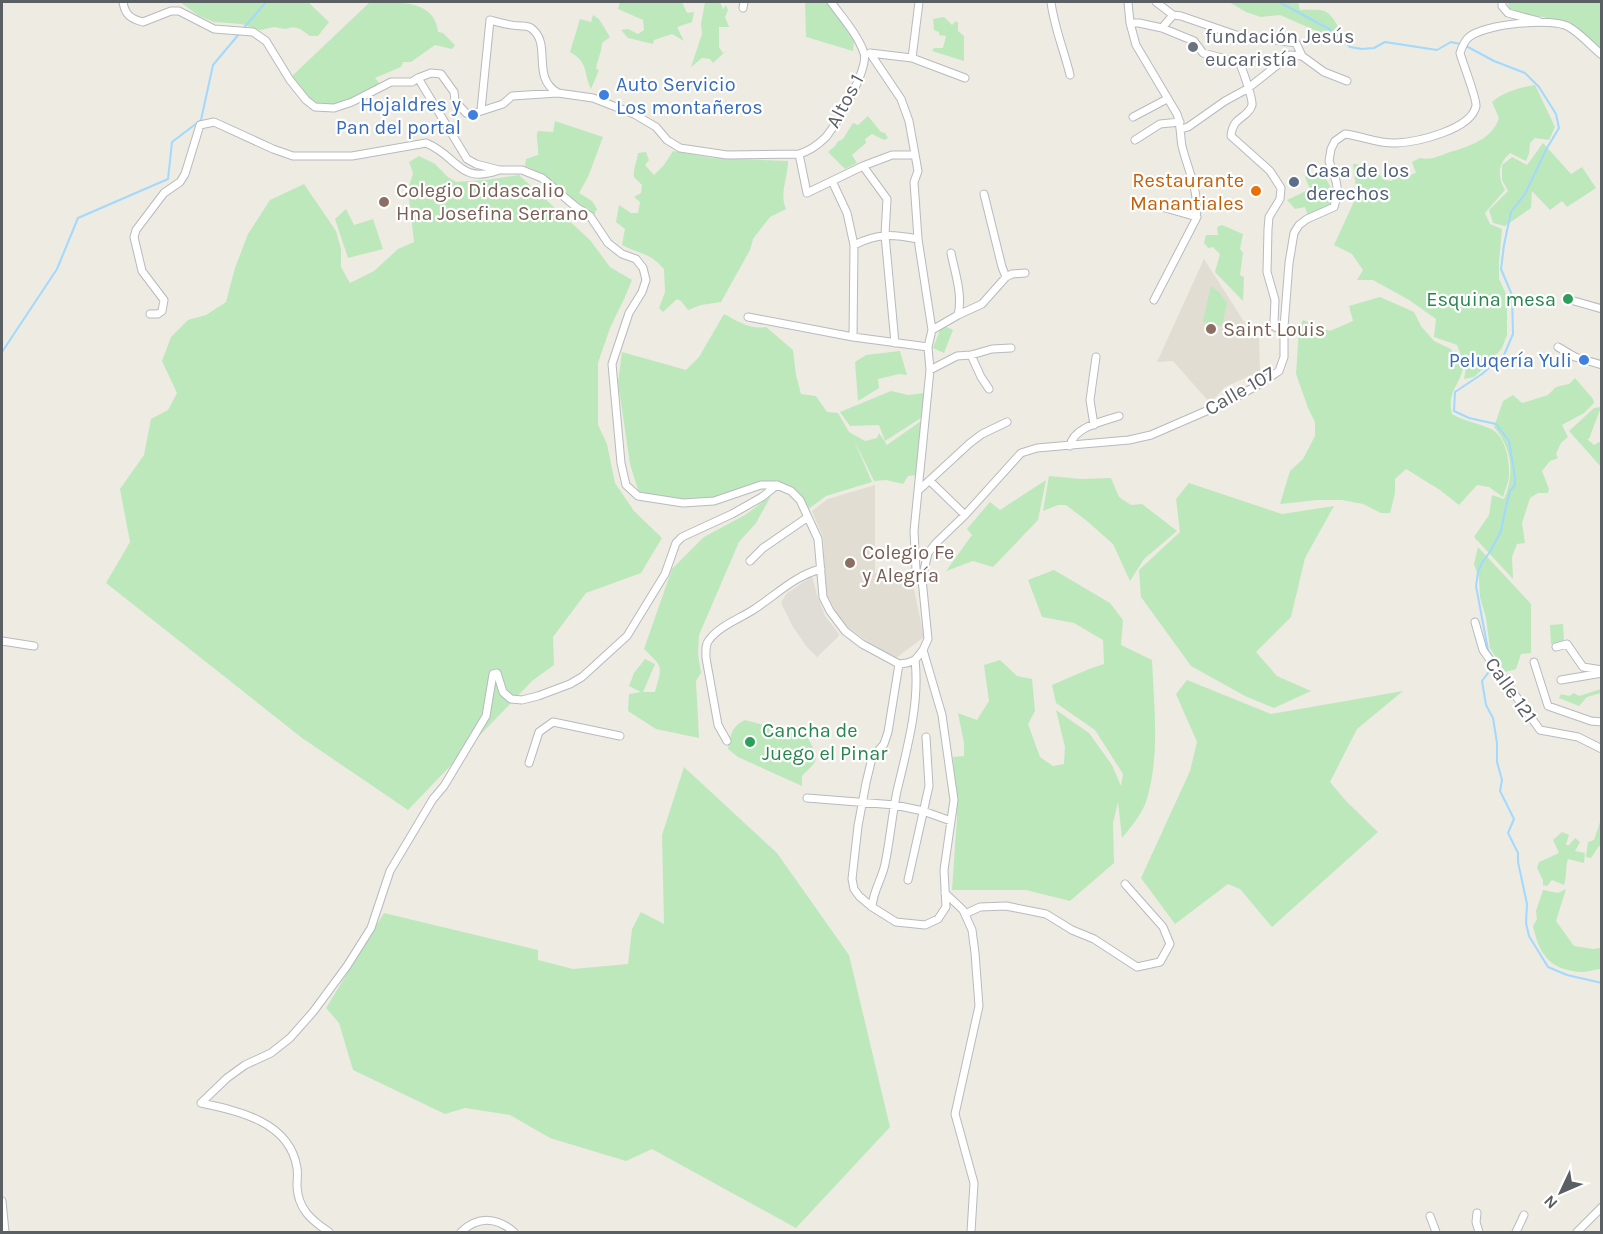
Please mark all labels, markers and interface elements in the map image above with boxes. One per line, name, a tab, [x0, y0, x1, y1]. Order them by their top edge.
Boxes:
place label: fundación Jesús eucaristía	[1205, 25, 1354, 71]
marker: fundación Jesús eucaristía	[1186, 40, 1200, 54]
street label: Altos 1	[821, 70, 869, 132]
place label: Auto Servicio Los montañeros	[616, 73, 763, 119]
marker: Auto Servicio Los montañeros	[597, 88, 611, 102]
place label: Hojaldres y Pan del portal	[336, 93, 461, 139]
marker: Hojaldres y Pan del portal	[466, 108, 480, 122]
place label: Casa de los derechos	[1306, 159, 1409, 205]
place label: Restaurante Manantiales	[1130, 169, 1244, 215]
marker: Casa de los derechos	[1287, 175, 1301, 189]
place label: Colegio Didascalio Hna Josefina Serrano	[396, 179, 588, 225]
marker: Restaurante Manantiales	[1249, 184, 1263, 198]
marker: Colegio Didascalio Hna Josefina Serrano	[377, 195, 391, 209]
place label: Esquina mesa	[1426, 288, 1556, 311]
marker: Esquina mesa	[1561, 292, 1575, 306]
place label: Saint Louis	[1223, 318, 1325, 341]
marker: Saint Louis	[1204, 322, 1218, 336]
place label: Peluqería Yuli	[1449, 349, 1572, 372]
marker: Peluqería Yuli	[1577, 353, 1591, 367]
street label: Calle 107	[1201, 361, 1280, 420]
place label: Colegio Fe y Alegría	[861, 541, 954, 587]
marker: Colegio Fe y Alegría	[843, 556, 857, 570]
street label: Calle 121	[1480, 653, 1542, 727]
place label: Cancha de Juego el Pinar	[762, 719, 888, 765]
marker: Cancha de Juego el Pinar	[743, 735, 757, 749]
north arrow	[1531, 1162, 1591, 1222]
text: N	[1540, 1191, 1561, 1213]

